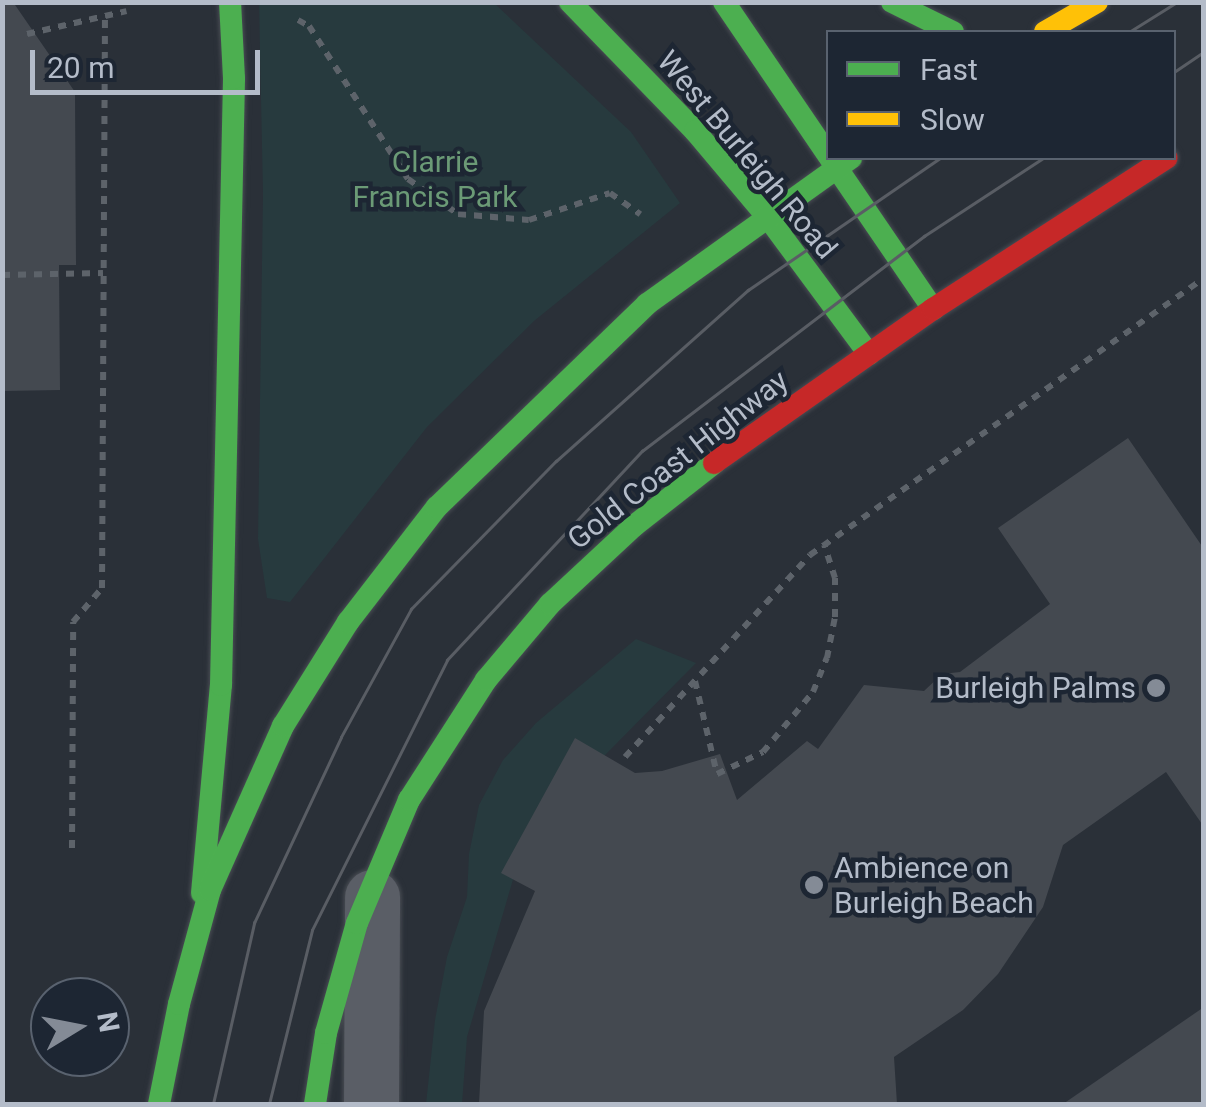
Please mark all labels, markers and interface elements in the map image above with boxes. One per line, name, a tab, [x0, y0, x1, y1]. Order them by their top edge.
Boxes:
scale bar	[35, 30, 265, 92]
legend	[826, 30, 1176, 160]
street label: West Burleigh Road	[650, 44, 844, 266]
text: 20 m	[47, 50, 114, 85]
text: Fast	[920, 52, 978, 87]
text: Slow	[920, 102, 985, 137]
park label: Clarrie Francis Park	[352, 144, 518, 214]
street label: Gold Coast Highway	[561, 363, 795, 557]
place label: Burleigh Palms	[935, 670, 1136, 706]
marker: Burleigh Palms	[1145, 677, 1167, 699]
place label: Ambience on Burleigh Beach	[834, 850, 1034, 920]
marker: Ambience on Burleigh Beach	[803, 874, 825, 896]
north arrow	[30, 977, 130, 1077]
text: N	[90, 1009, 126, 1035]

